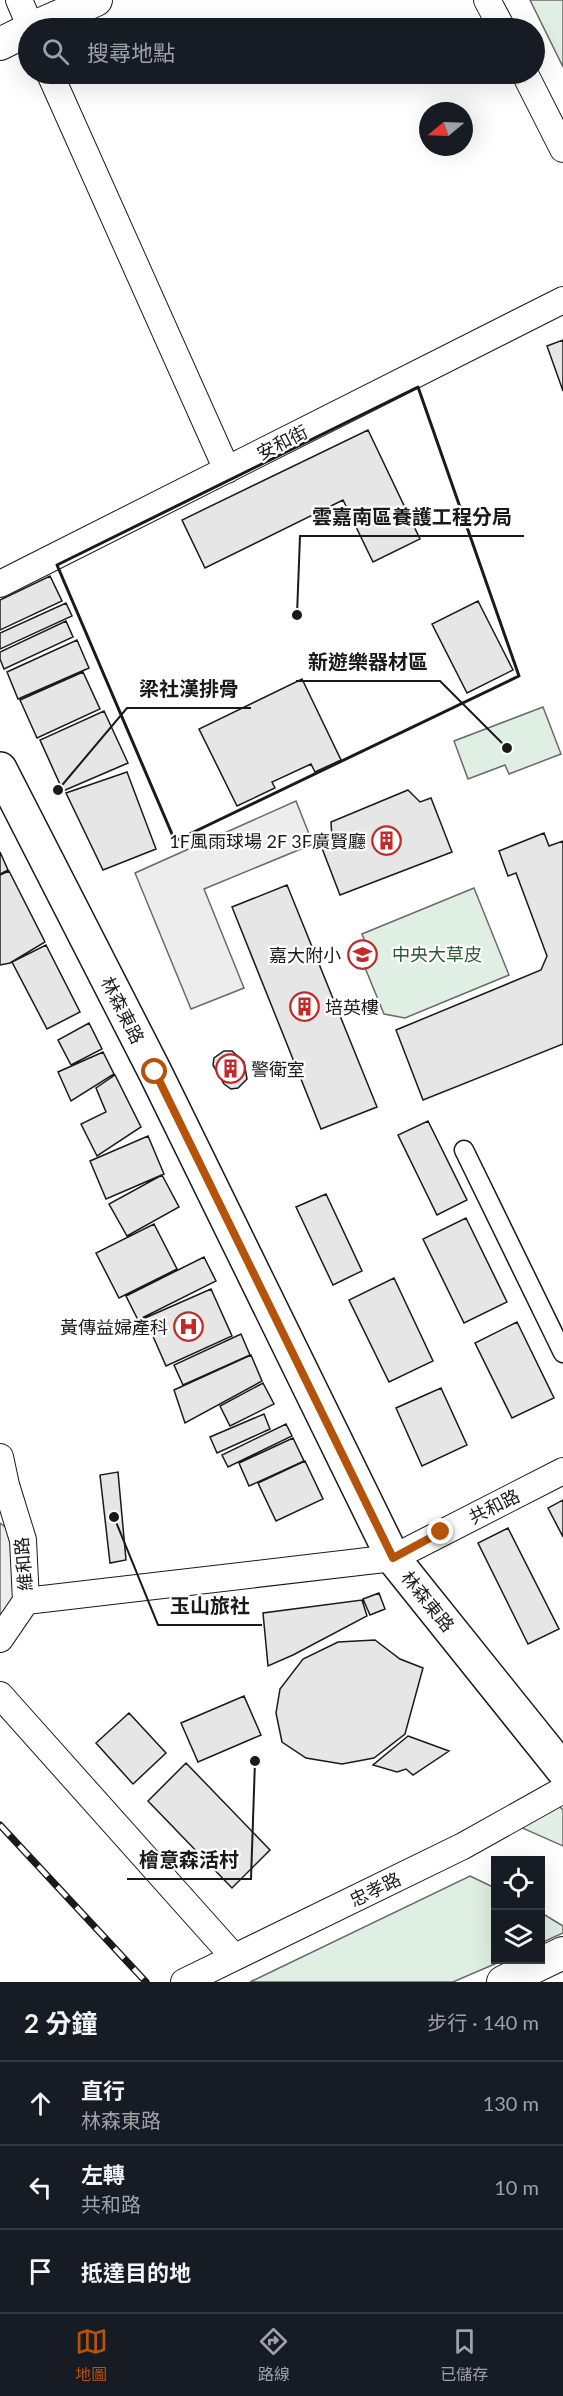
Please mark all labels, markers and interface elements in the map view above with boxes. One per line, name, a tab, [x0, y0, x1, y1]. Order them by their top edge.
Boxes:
search box	[18, 18, 545, 84]
icon: search	[39, 35, 72, 68]
text: 搜尋地點	[87, 39, 175, 66]
north arrow	[419, 102, 473, 156]
street label: 安和街	[253, 420, 311, 464]
callout: 雲嘉南區養護工程分局	[300, 498, 524, 536]
text: 雲嘉南區養護工程分局	[312, 504, 512, 528]
callout: 新遊樂器材區	[296, 643, 440, 681]
text: 新遊樂器材區	[308, 649, 428, 673]
callout: 梁社漢排骨	[127, 670, 251, 708]
text: 梁社漢排骨	[139, 676, 239, 700]
building icon: 1F風雨球場 2F 3F廣賢廳	[371, 825, 403, 857]
place label: 1F風雨球場 2F 3F廣賢廳	[169, 830, 366, 852]
school or university icon: 嘉大附小	[346, 939, 378, 971]
park label: 中央大草皮	[392, 943, 482, 965]
place label: 嘉大附小	[269, 944, 341, 966]
street label: 林森東路	[97, 973, 149, 1047]
building icon: 培英樓	[288, 991, 320, 1023]
place label: 培英樓	[325, 996, 379, 1018]
building icon: 警衛室	[214, 1053, 246, 1085]
route start	[141, 1058, 167, 1084]
place label: 警衛室	[251, 1058, 305, 1080]
hospital icon: 黃傳益婦產科	[173, 1311, 205, 1343]
place label: 黃傳益婦產科	[60, 1316, 168, 1338]
street label: 共和路	[465, 1484, 523, 1528]
route end	[427, 1518, 453, 1544]
street label: 維和路	[10, 1536, 36, 1592]
street label: 林森東路	[397, 1566, 459, 1636]
callout: 玉山旅社	[158, 1587, 262, 1625]
text: 玉山旅社	[170, 1593, 250, 1617]
callout: 檜意森活村	[127, 1841, 251, 1879]
text: 檜意森活村	[139, 1847, 239, 1871]
map controls	[491, 1856, 545, 1964]
button: locate	[491, 1856, 545, 1910]
street label: 忠孝路	[346, 1867, 404, 1911]
button: layers	[491, 1910, 545, 1964]
text: 2 分鐘	[24, 2007, 97, 2039]
text: 步行 · 140 m	[427, 2010, 539, 2034]
text: 直行	[81, 2077, 125, 2104]
icon: ahead	[24, 2087, 57, 2120]
text: 130 m	[483, 2091, 539, 2115]
text: 林森東路	[81, 2108, 161, 2132]
text: 左轉	[81, 2161, 125, 2188]
icon: left	[24, 2171, 57, 2204]
text: 10 m	[494, 2175, 539, 2199]
text: 共和路	[81, 2192, 141, 2216]
icon: arrive	[24, 2255, 57, 2288]
text: 抵達目的地	[81, 2259, 191, 2286]
tab: 地圖	[75, 2325, 108, 2385]
tab: 路線	[257, 2325, 290, 2385]
tab: 已儲存	[440, 2325, 488, 2385]

